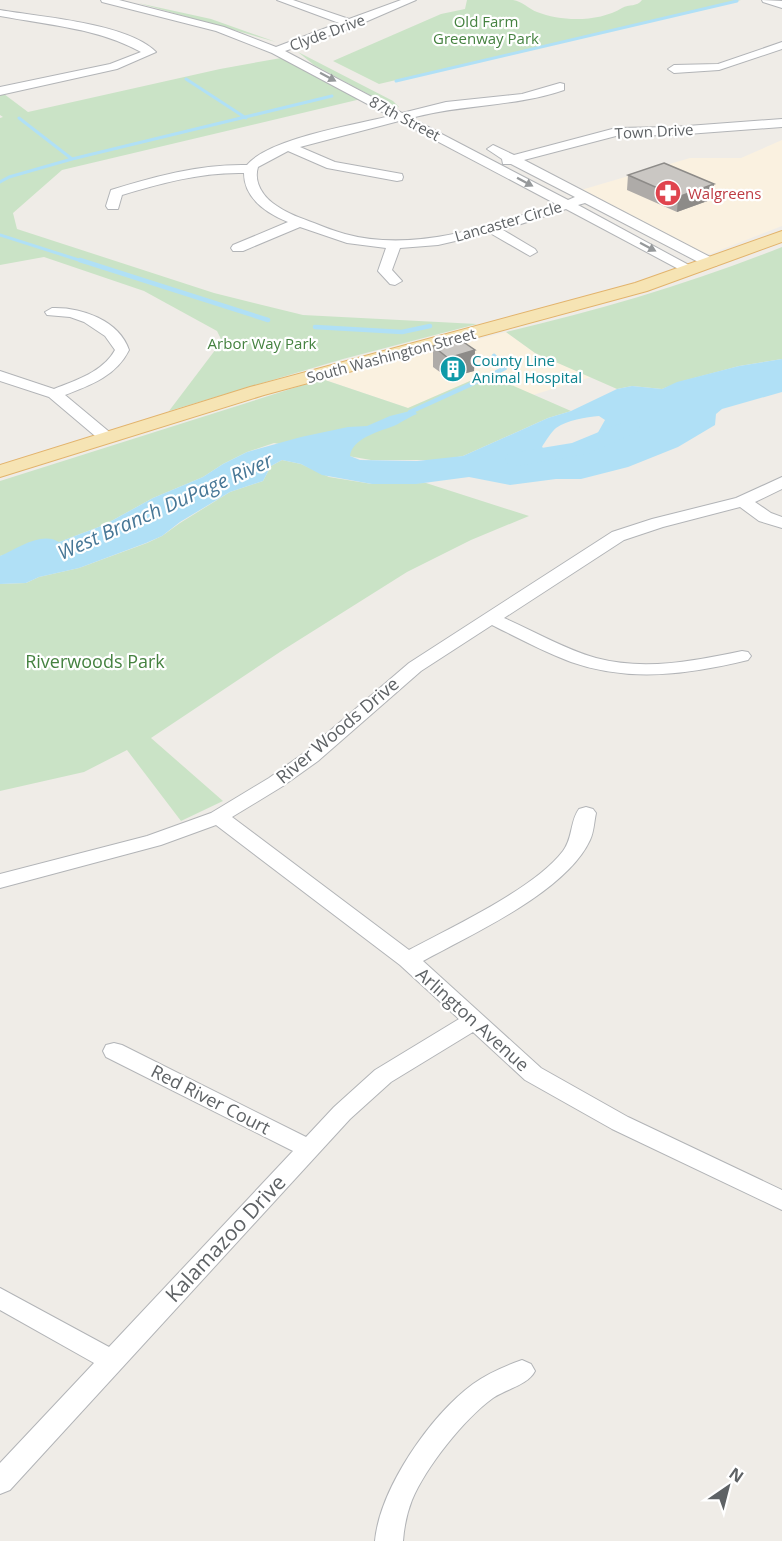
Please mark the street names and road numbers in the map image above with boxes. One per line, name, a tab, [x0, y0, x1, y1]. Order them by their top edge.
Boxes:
street label: Clyde Drive	[286, 9, 368, 55]
street label: 87th Street	[366, 91, 444, 145]
street label: Town Drive	[614, 119, 694, 143]
street label: Lancaster Circle	[452, 196, 564, 246]
street label: South Washington Street	[304, 323, 478, 387]
street label: River Woods Drive	[271, 672, 403, 788]
street label: Arlington Avenue	[411, 962, 535, 1076]
street label: Red River Court	[147, 1059, 275, 1139]
street label: Kalamazoo Drive	[159, 1168, 291, 1308]

